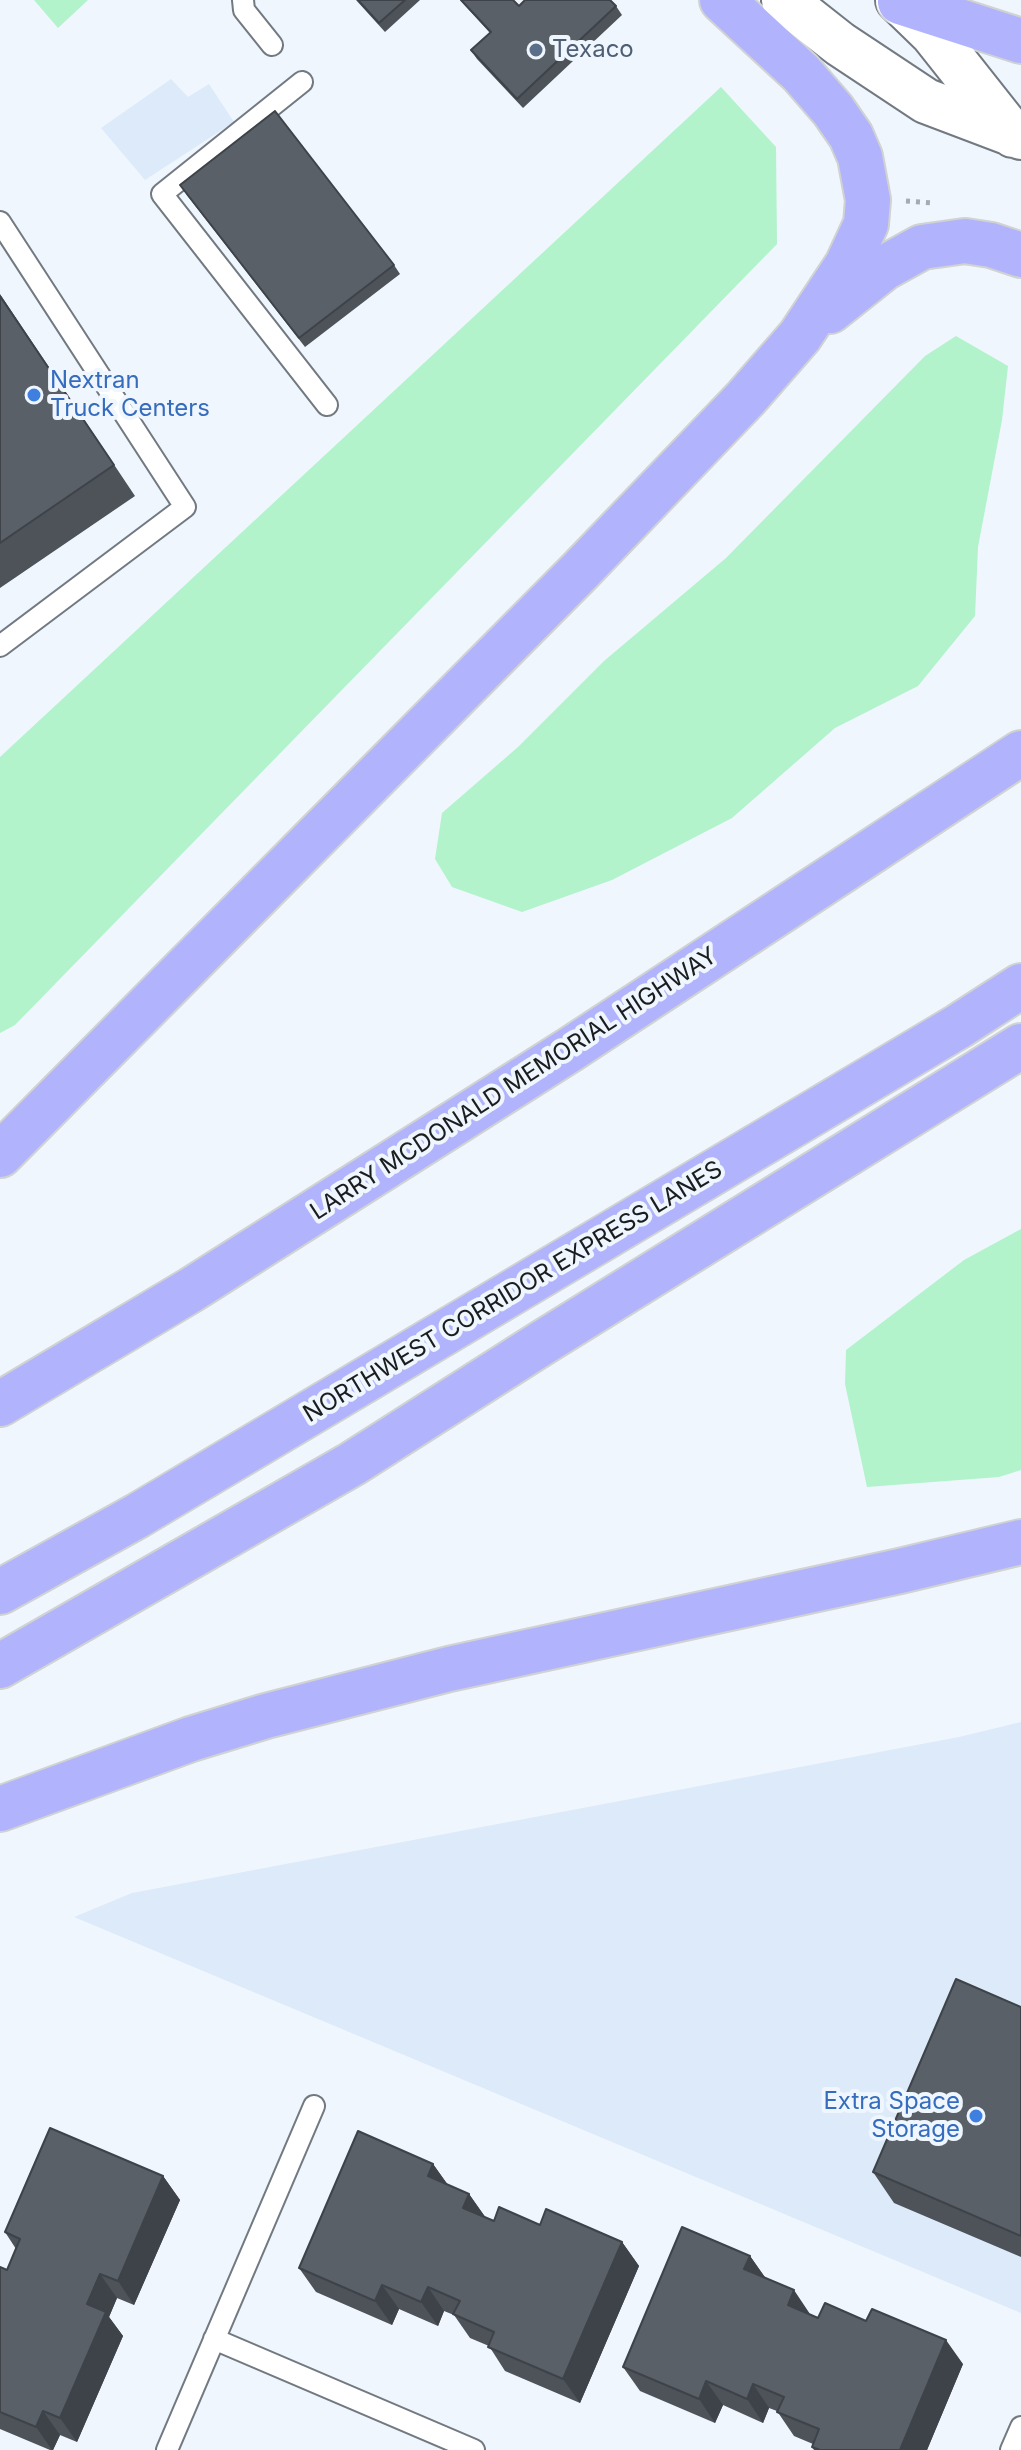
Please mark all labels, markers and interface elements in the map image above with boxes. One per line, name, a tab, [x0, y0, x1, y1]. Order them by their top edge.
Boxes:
place label: Texaco	[552, 36, 634, 64]
marker: Texaco	[527, 41, 545, 59]
place label: Nextran Truck Centers	[50, 367, 210, 423]
marker: Nextran Truck Centers	[25, 386, 43, 404]
street label: LARRY MCDONALD MEMORIAL HIGHWAY	[305, 941, 723, 1227]
street label: NORTHWEST CORRIDOR EXPRESS LANES	[298, 1155, 728, 1429]
place label: Extra Space Storage	[823, 2088, 960, 2144]
marker: Extra Space Storage	[967, 2107, 985, 2125]

